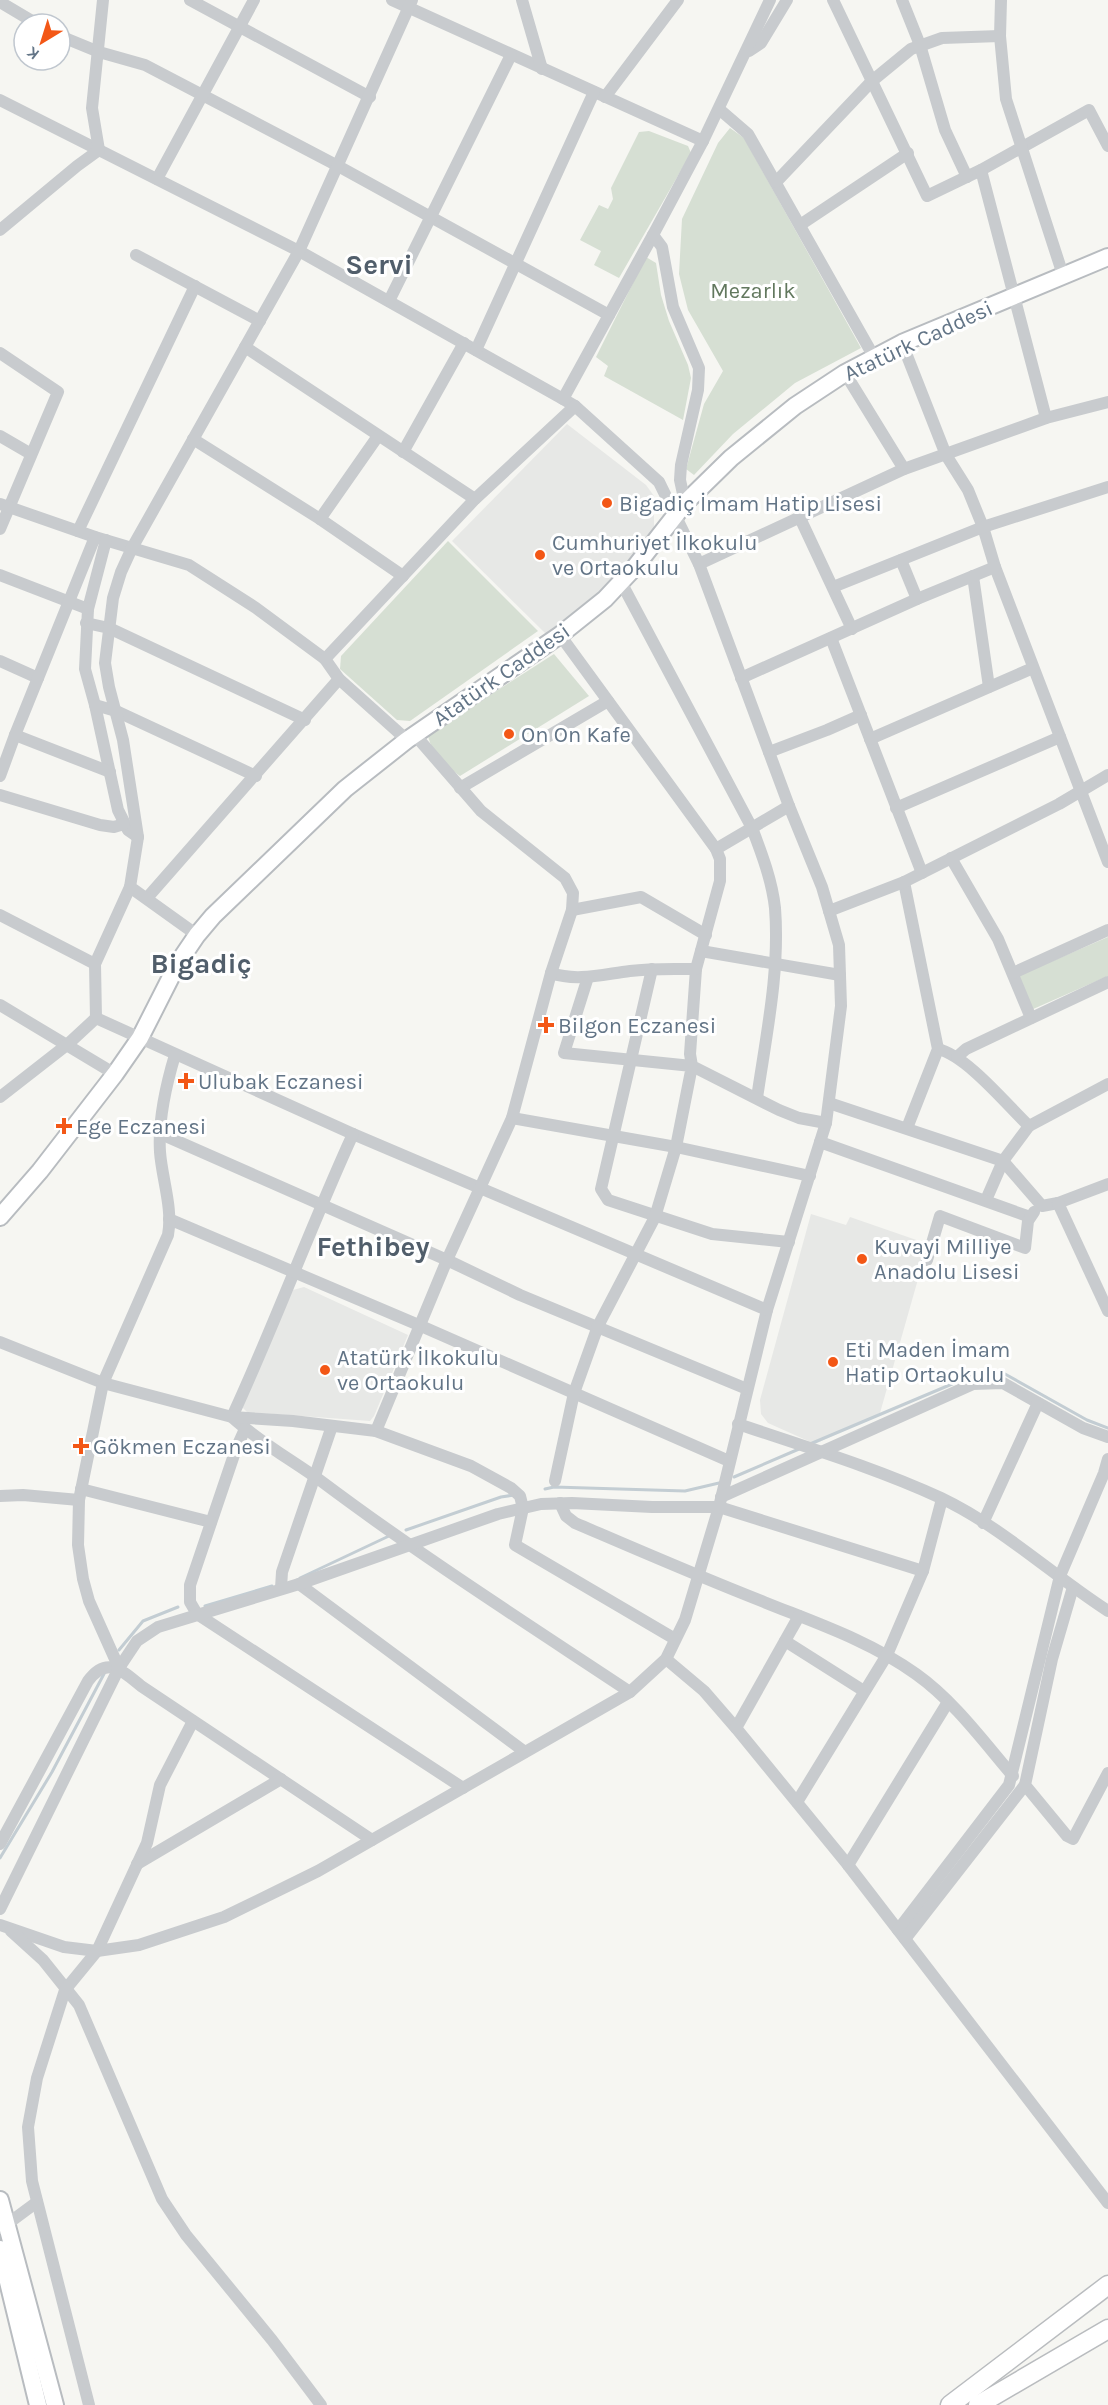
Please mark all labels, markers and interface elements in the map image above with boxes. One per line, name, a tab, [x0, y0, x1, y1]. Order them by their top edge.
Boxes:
north arrow	[12, 12, 72, 72]
text: K	[23, 42, 43, 64]
district label: Servi	[345, 248, 413, 281]
park label: Mezarlık	[710, 278, 796, 304]
street label: Atatürk Caddesi	[840, 295, 997, 387]
place label: Bigadiç İmam Hatip Lisesi	[619, 491, 882, 517]
marker: Bigadiç İmam Hatip Lisesi	[600, 496, 614, 510]
place label: Cumhuriyet İlkokulu ve Ortaokulu	[552, 530, 757, 581]
marker: Cumhuriyet İlkokulu ve Ortaokulu	[533, 548, 547, 562]
street label: Atatürk Caddesi	[428, 618, 575, 732]
place label: On On Kafe	[521, 722, 631, 748]
marker: On On Kafe	[502, 727, 516, 741]
district label: Bigadiç	[150, 947, 252, 980]
place label: Bilgon Eczanesi	[558, 1013, 716, 1039]
marker: Bilgon Eczanesi	[539, 1018, 553, 1032]
place label: Ulubak Eczanesi	[198, 1069, 364, 1095]
marker: Ulubak Eczanesi	[179, 1074, 193, 1088]
place label: Ege Eczanesi	[76, 1114, 206, 1140]
marker: Ege Eczanesi	[57, 1119, 71, 1133]
district label: Fethibey	[316, 1230, 430, 1263]
place label: Kuvayi Milliye Anadolu Lisesi	[874, 1234, 1020, 1285]
marker: Kuvayi Milliye Anadolu Lisesi	[855, 1252, 869, 1266]
place label: Eti Maden İmam Hatip Ortaokulu	[845, 1337, 1010, 1388]
place label: Atatürk İlkokulu ve Ortaokulu	[337, 1345, 499, 1396]
marker: Eti Maden İmam Hatip Ortaokulu	[826, 1355, 840, 1369]
marker: Atatürk İlkokulu ve Ortaokulu	[318, 1363, 332, 1377]
place label: Gökmen Eczanesi	[93, 1434, 271, 1460]
marker: Gökmen Eczanesi	[74, 1439, 88, 1453]

